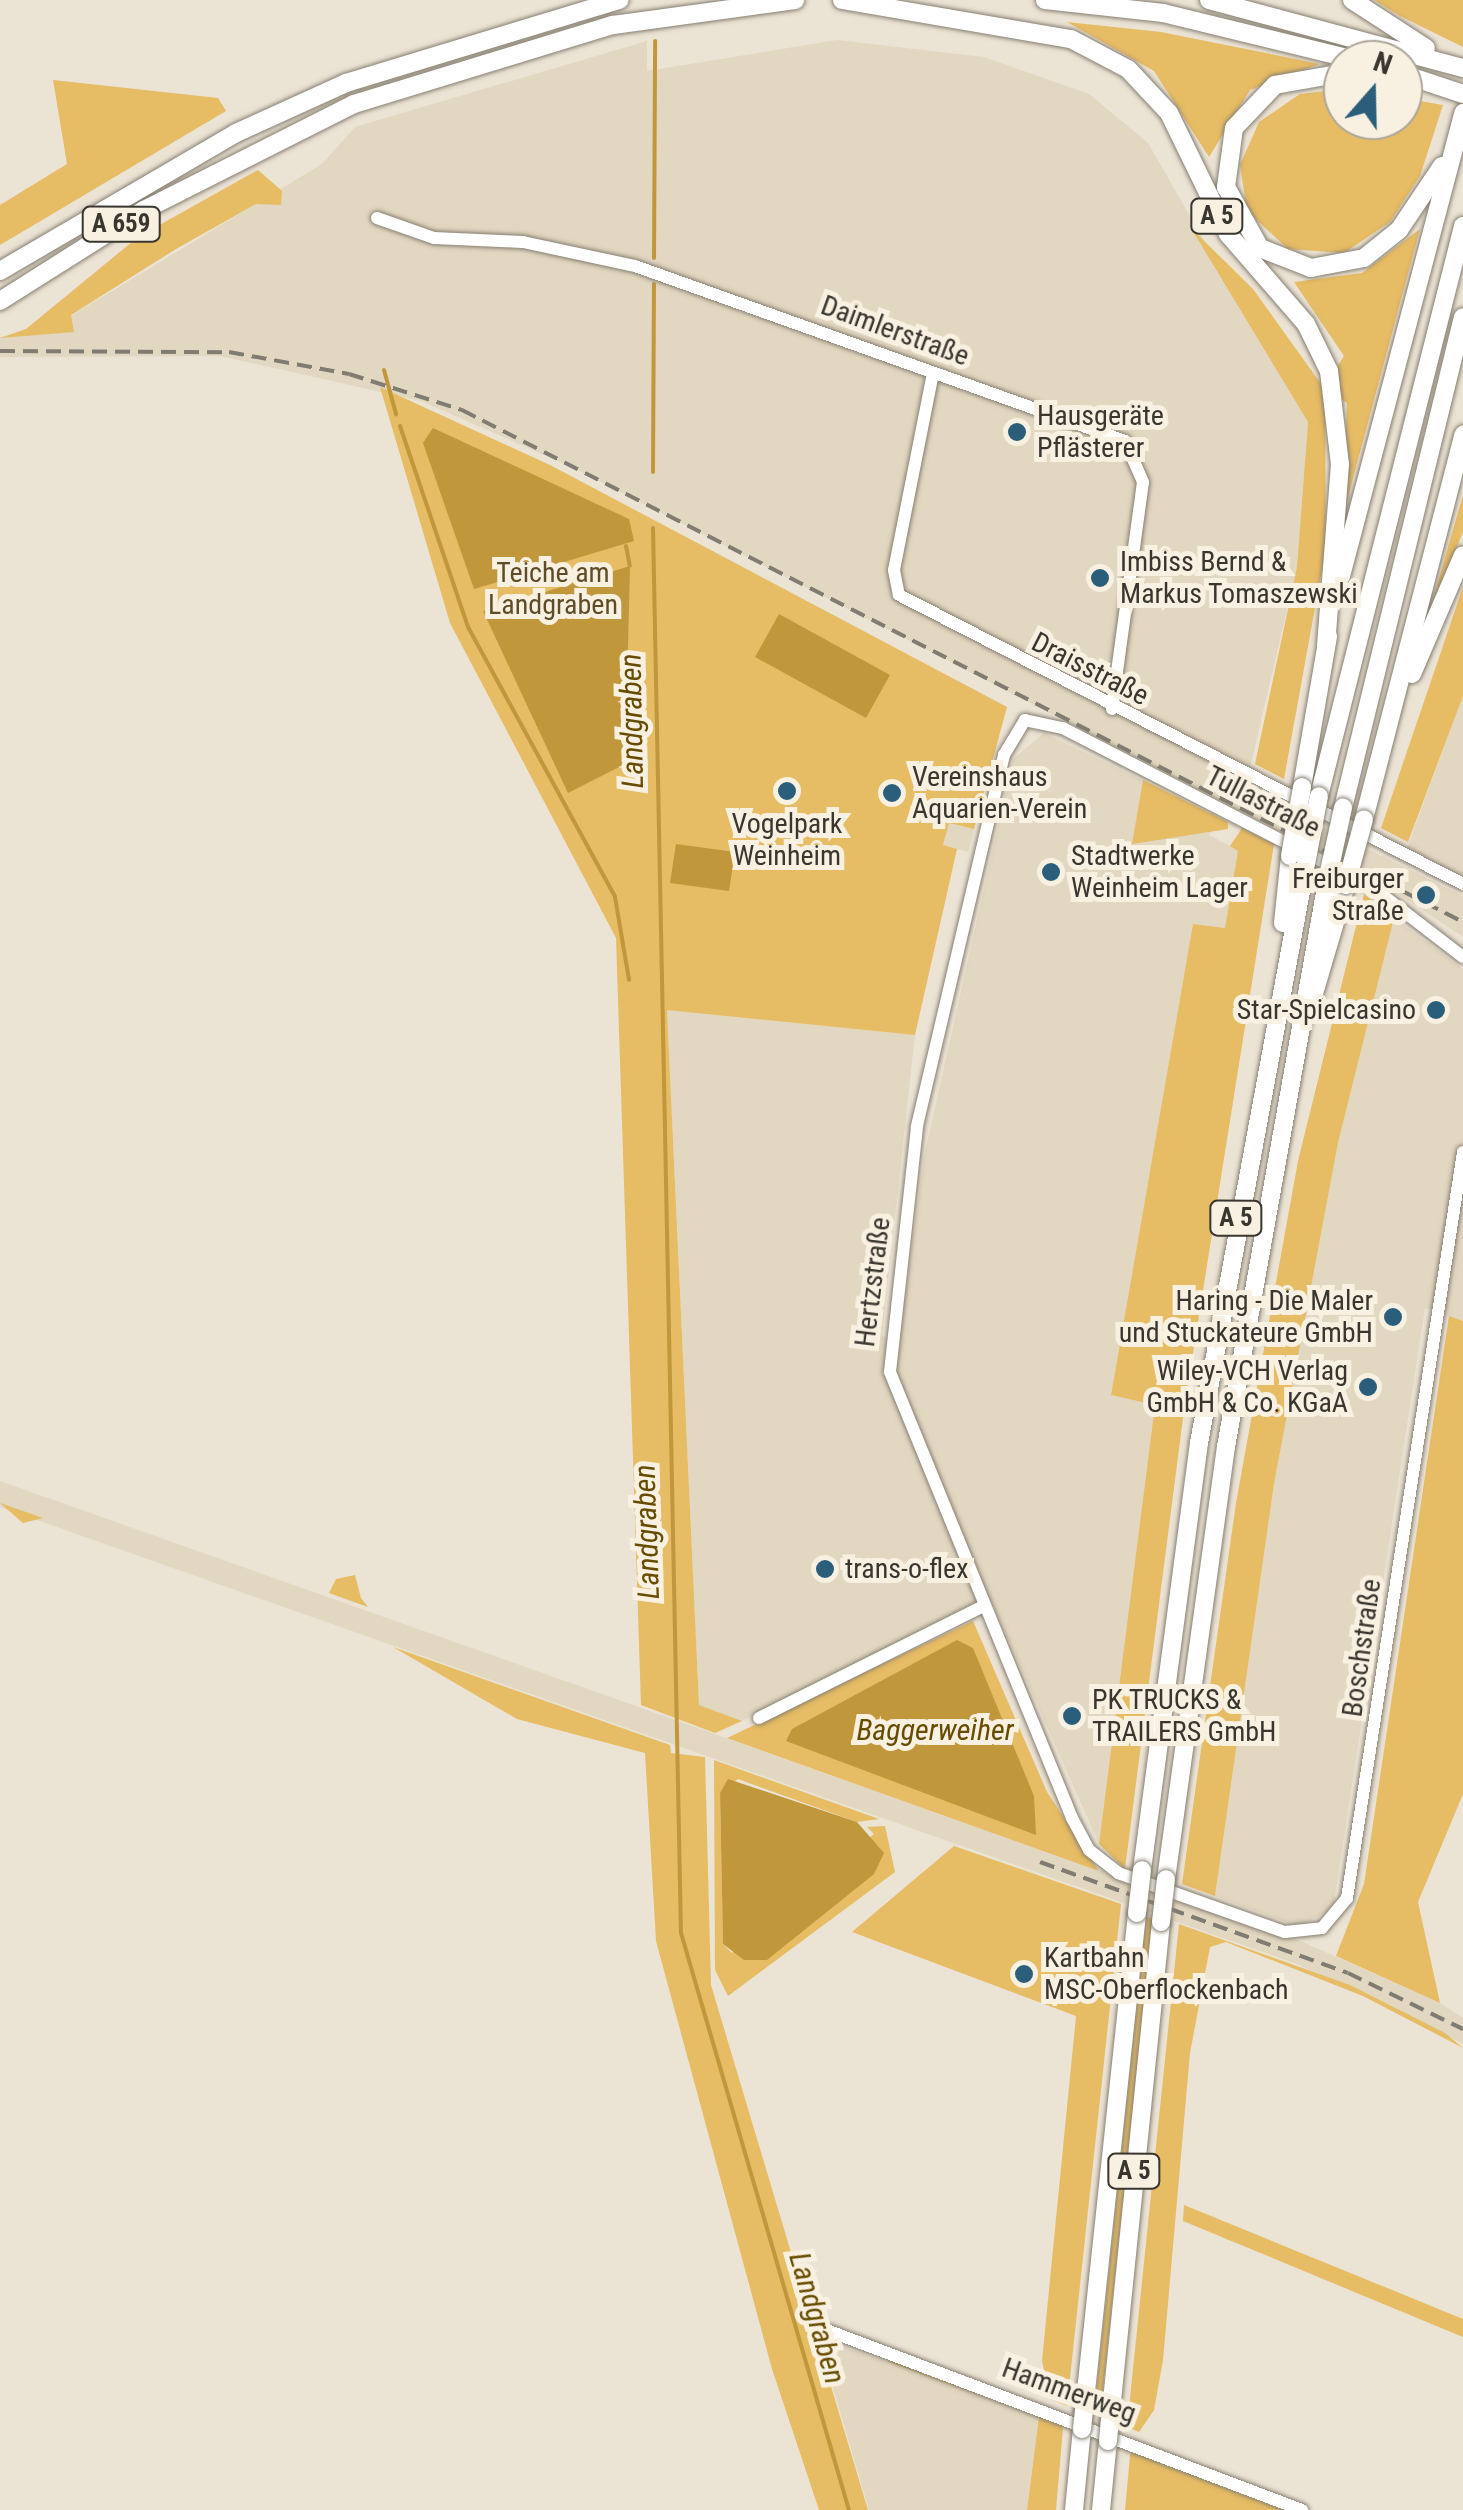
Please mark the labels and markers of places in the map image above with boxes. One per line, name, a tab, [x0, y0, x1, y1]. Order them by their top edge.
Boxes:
place label: Hausgeräte Pflästerer	[1037, 399, 1164, 465]
marker: Hausgeräte Pflästerer	[1006, 421, 1028, 443]
place label: Imbiss Bernd & Markus Tomaszewski	[1120, 545, 1358, 611]
marker: Imbiss Bernd & Markus Tomaszewski	[1089, 567, 1111, 589]
place label: Vereinshaus Aquarien-Verein	[912, 760, 1087, 826]
marker: Vogelpark Weinheim	[776, 780, 798, 802]
marker: Vereinshaus Aquarien-Verein	[881, 782, 903, 804]
place label: Vogelpark Weinheim	[732, 807, 842, 873]
place label: Stadtwerke Weinheim Lager	[1071, 839, 1248, 905]
marker: Stadtwerke Weinheim Lager	[1040, 861, 1062, 883]
place label: Freiburger Straße	[1292, 862, 1404, 928]
marker: Freiburger Straße	[1413, 882, 1439, 908]
place label: Star-Spielcasino	[1237, 993, 1416, 1027]
marker: Star-Spielcasino	[1425, 999, 1447, 1021]
place label: Haring - Die Maler und Stuckateure GmbH	[1119, 1284, 1373, 1350]
marker: Haring - Die Maler und Stuckateure GmbH	[1382, 1306, 1404, 1328]
place label: Wiley-VCH Verlag GmbH & Co. KGaA	[1146, 1354, 1348, 1420]
marker: Wiley-VCH Verlag GmbH & Co. KGaA	[1357, 1376, 1379, 1398]
place label: trans-o-flex	[845, 1552, 968, 1586]
marker: trans-o-flex	[814, 1558, 836, 1580]
place label: PK TRUCKS & TRAILERS GmbH	[1092, 1683, 1276, 1749]
marker: PK TRUCKS & TRAILERS GmbH	[1061, 1705, 1083, 1727]
place label: Kartbahn MSC-Oberflockenbach	[1044, 1941, 1289, 2007]
marker: Kartbahn MSC-Oberflockenbach	[1013, 1963, 1035, 1985]

